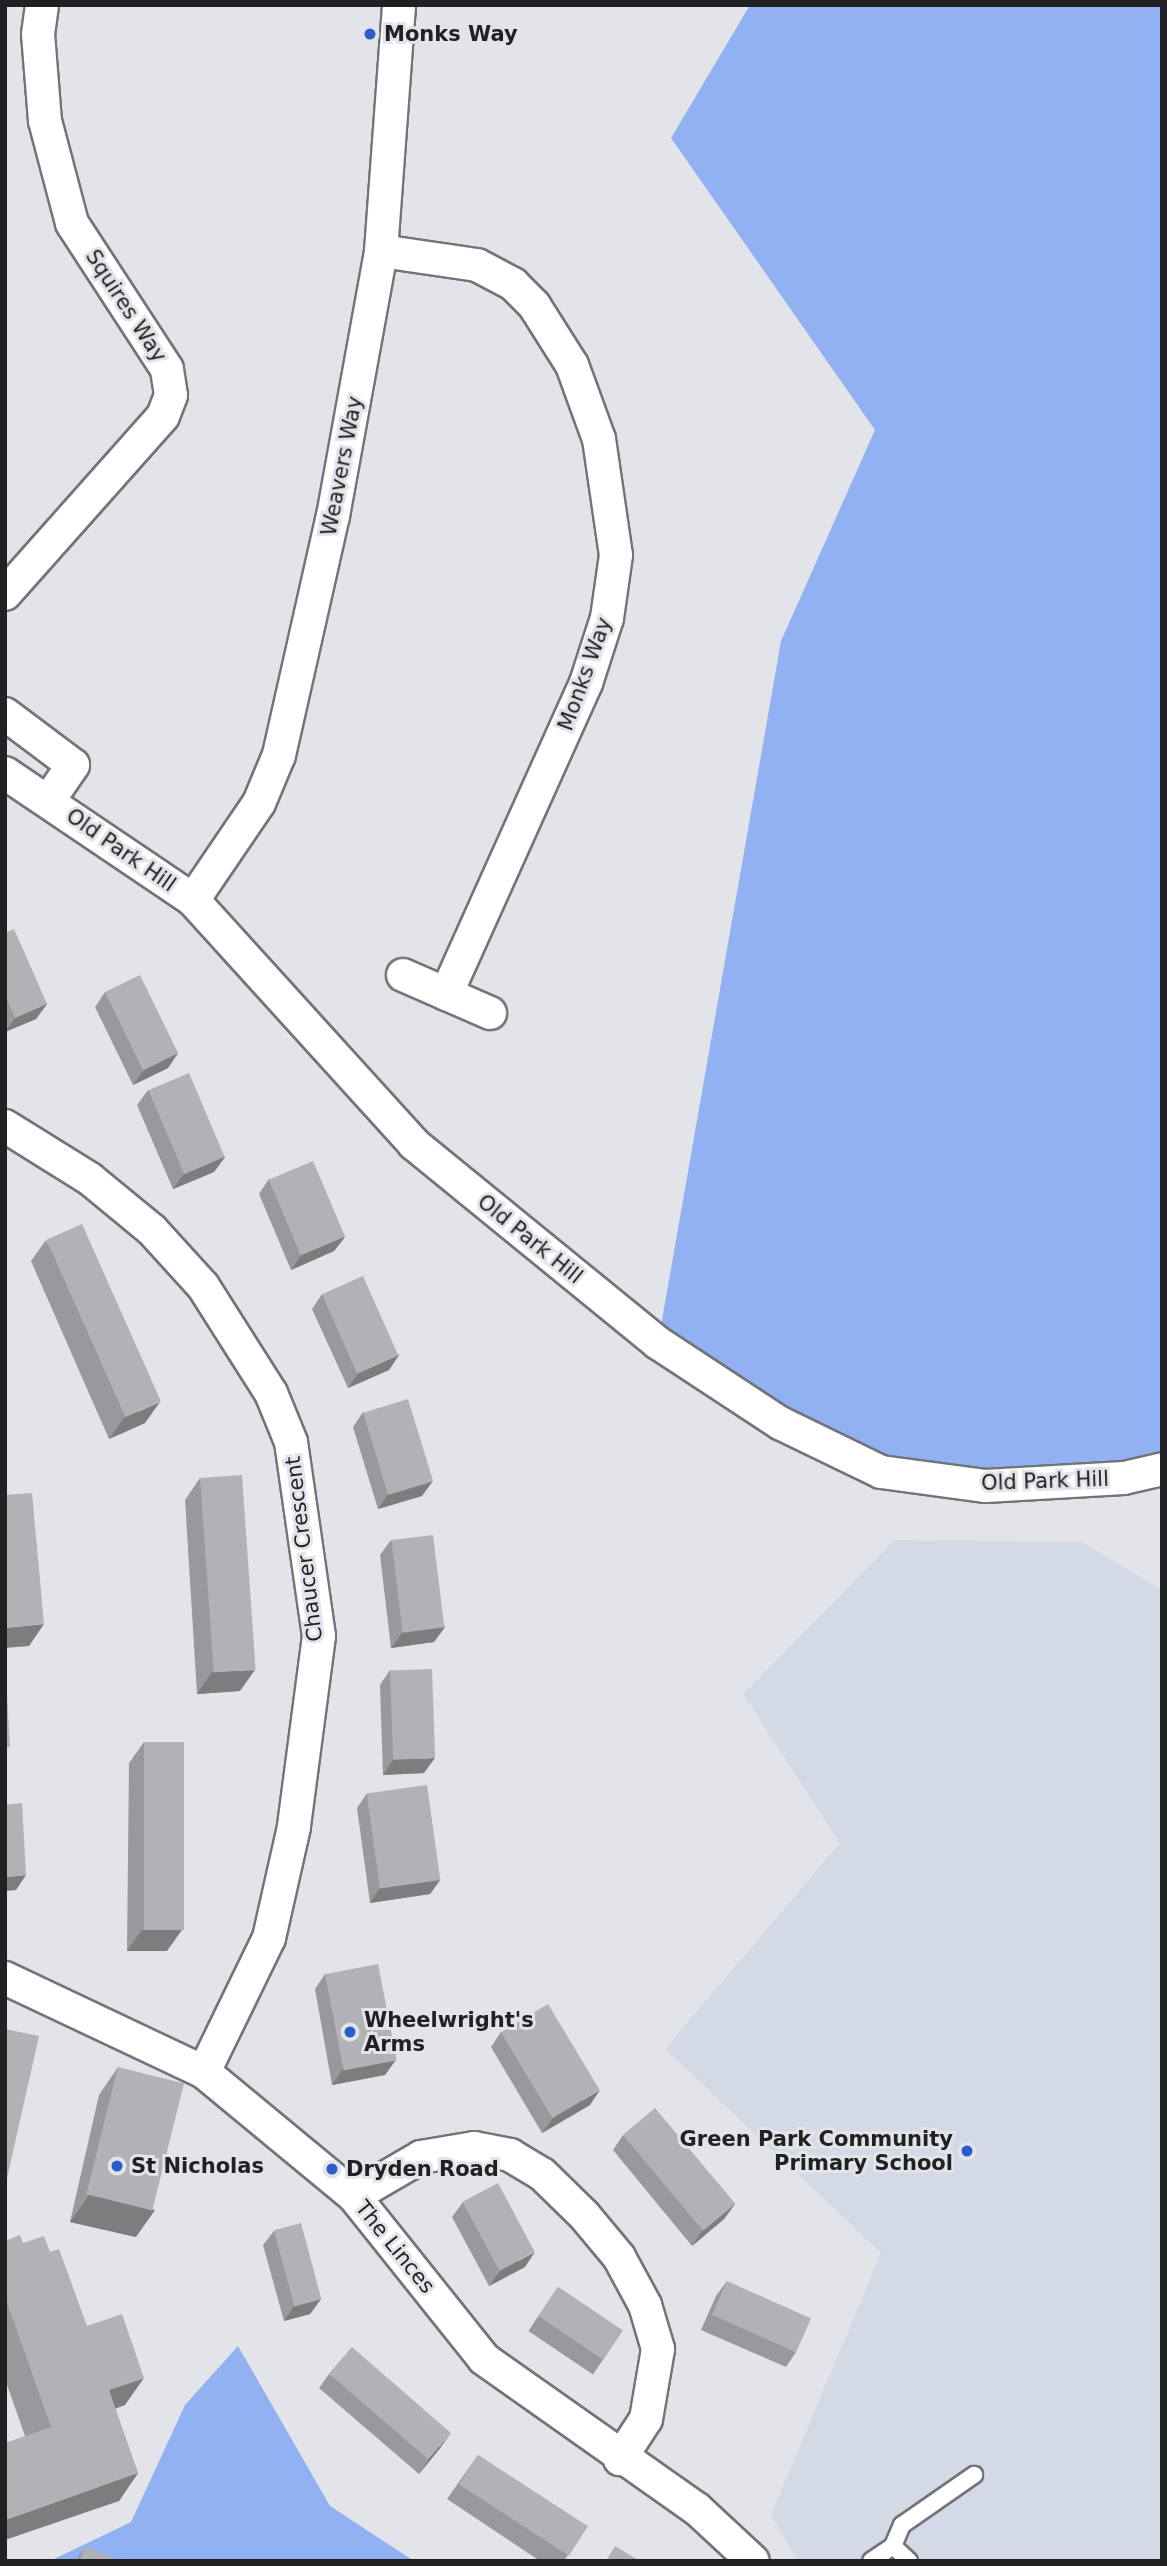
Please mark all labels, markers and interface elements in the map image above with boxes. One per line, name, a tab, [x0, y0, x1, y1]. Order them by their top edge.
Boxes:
place label: Monks Way	[384, 21, 518, 47]
marker: Monks Way	[362, 26, 378, 42]
street label: Squires Way	[80, 245, 172, 367]
street label: Weavers Way	[316, 394, 368, 538]
street label: Monks Way	[553, 614, 617, 734]
street label: Old Park Hill	[61, 803, 181, 897]
street label: Old Park Hill	[472, 1189, 588, 1289]
street label: Chaucer Crescent	[280, 1455, 328, 1643]
street label: Old Park Hill	[981, 1466, 1109, 1496]
place label: Wheelwright's Arms	[364, 2007, 534, 2057]
marker: Wheelwright's Arms	[342, 2024, 358, 2040]
place label: Green Park Community Primary School	[680, 2126, 953, 2176]
marker: Green Park Community Primary School	[959, 2143, 975, 2159]
place label: St Nicholas	[131, 2153, 264, 2179]
place label: Dryden Road	[346, 2156, 499, 2182]
marker: St Nicholas	[109, 2158, 125, 2174]
marker: Dryden Road	[324, 2161, 340, 2177]
street label: The Linces	[350, 2196, 440, 2298]

